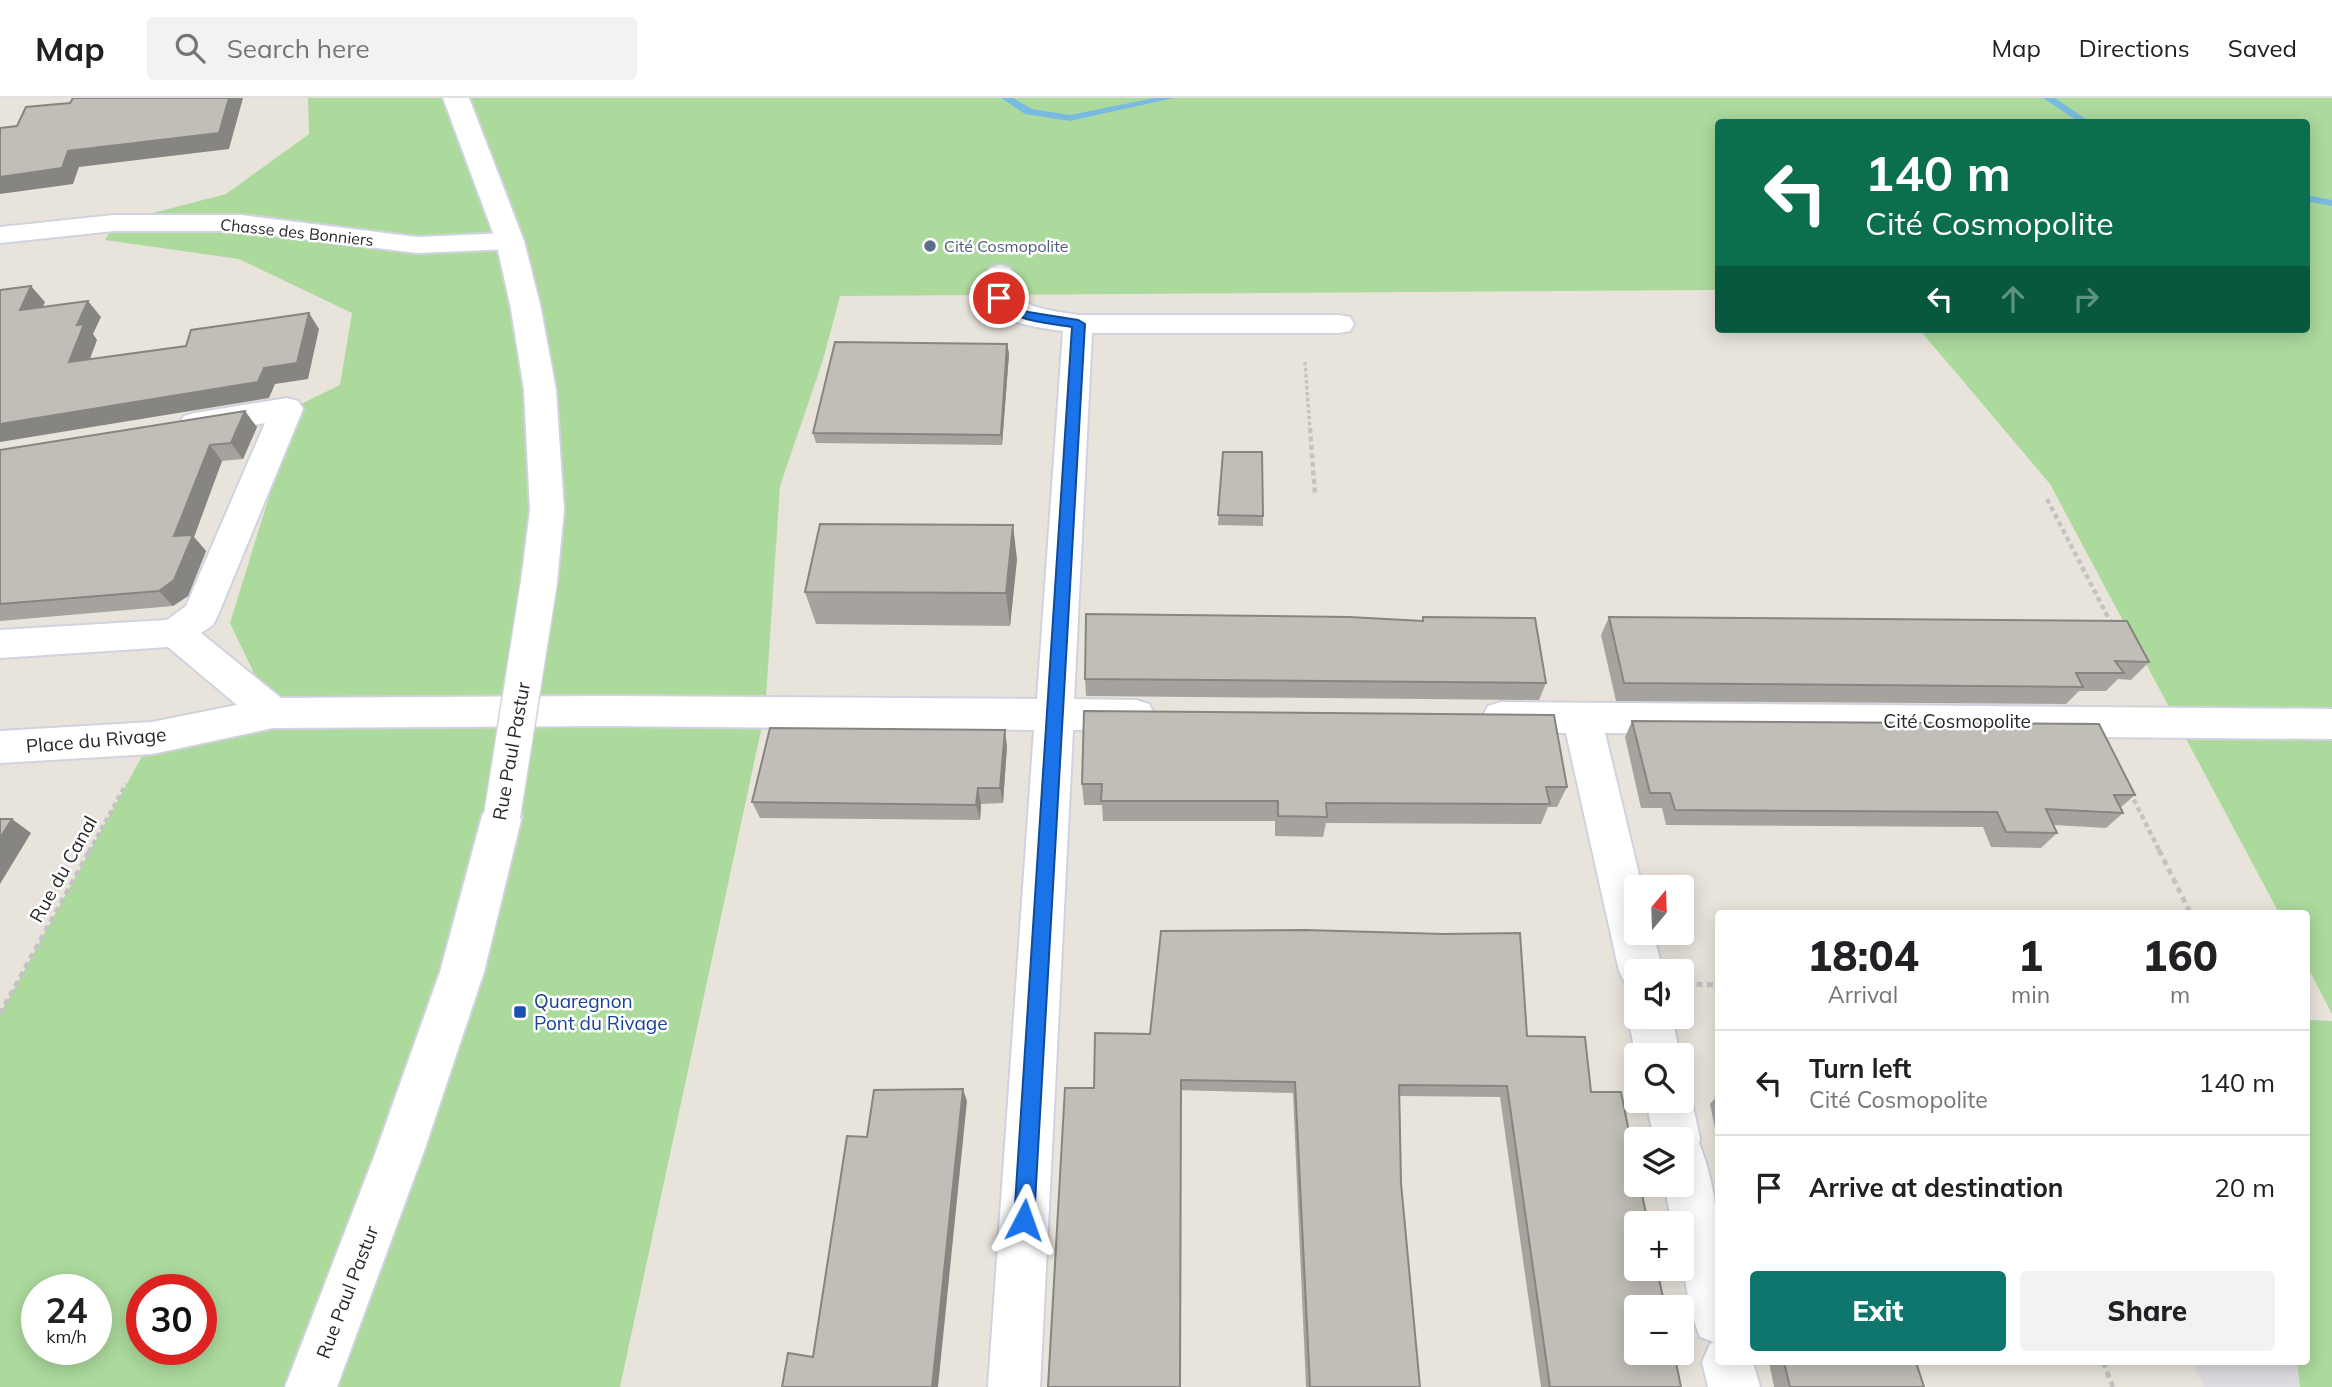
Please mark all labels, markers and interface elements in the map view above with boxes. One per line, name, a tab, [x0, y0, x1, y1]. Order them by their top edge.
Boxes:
search box	[147, 17, 637, 80]
text: Map	[35, 28, 105, 69]
icon: search	[171, 29, 209, 67]
text: Search here	[227, 32, 370, 65]
text: Map	[1991, 33, 2041, 63]
text: Directions	[2079, 33, 2190, 63]
text: Saved	[2228, 33, 2297, 63]
text: 140 m	[1865, 142, 2011, 203]
icon: left	[1750, 147, 1841, 238]
text: Cité Cosmopolite	[1865, 203, 2114, 243]
street label: Chasse des Bonniers	[219, 214, 375, 250]
place label: Cité Cosmopolite	[944, 236, 1068, 256]
marker: Cité Cosmopolite	[922, 238, 938, 254]
pin	[969, 268, 1029, 328]
icon: arrive	[980, 279, 1018, 317]
icon: left	[1921, 280, 1959, 318]
icon: ahead	[1994, 280, 2032, 318]
icon: right	[2067, 280, 2105, 318]
street label: Rue Paul Pastur	[487, 680, 535, 822]
street label: Cité Cosmopolite	[1883, 709, 2031, 733]
street label: Place du Rivage	[25, 722, 167, 758]
street label: Rue du Canal	[24, 812, 102, 926]
north arrow	[1624, 875, 1694, 945]
map controls	[1624, 875, 1694, 1365]
text: 18:04	[1807, 929, 1919, 982]
text: 1	[2018, 929, 2043, 982]
text: 160	[2142, 929, 2218, 982]
button: sound	[1624, 959, 1694, 1029]
text: Arrival	[1828, 980, 1898, 1009]
text: min	[2011, 980, 2050, 1009]
text: m	[2170, 980, 2190, 1009]
place label: Quaregnon Pont du Rivage	[534, 989, 668, 1035]
marker: Quaregnon Pont du Rivage	[512, 1004, 528, 1020]
button: search	[1624, 1043, 1694, 1113]
text: Turn left	[1809, 1052, 1911, 1085]
icon: left	[1750, 1064, 1788, 1102]
text: 140 m	[2199, 1066, 2275, 1099]
text: Cité Cosmopolite	[1809, 1085, 1988, 1114]
button: layers	[1624, 1127, 1694, 1197]
icon: arrive	[1750, 1169, 1788, 1207]
text: Arrive at destination	[1809, 1171, 2064, 1204]
text: 20 m	[2214, 1171, 2275, 1204]
position arrow	[987, 1183, 1061, 1257]
button: +	[1624, 1211, 1694, 1281]
street label: Rue Paul Pastur	[311, 1222, 383, 1362]
button: Exit	[1750, 1271, 2006, 1351]
button: Share	[2020, 1271, 2275, 1351]
speed limit sign: 30	[126, 1274, 217, 1365]
text: 24	[45, 1288, 88, 1332]
button: −	[1624, 1295, 1694, 1365]
text: km/h	[46, 1325, 87, 1348]

